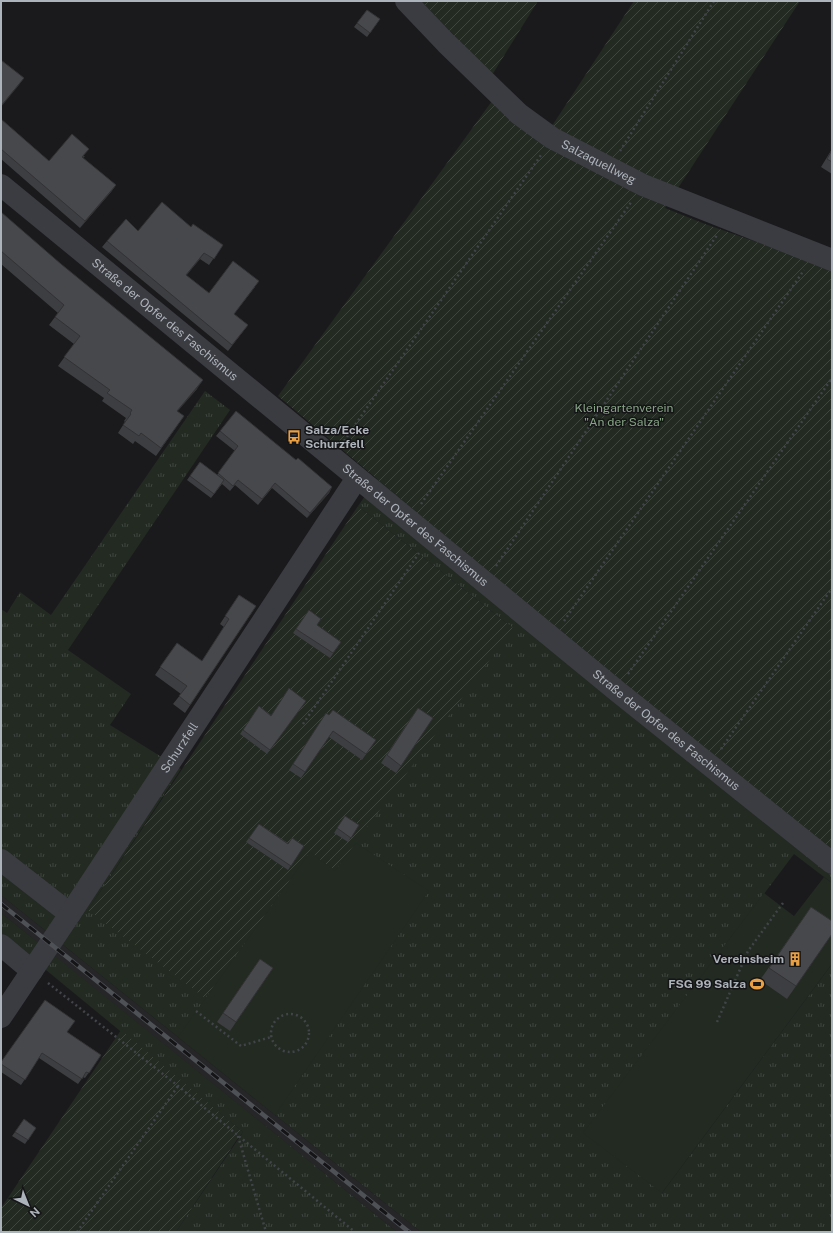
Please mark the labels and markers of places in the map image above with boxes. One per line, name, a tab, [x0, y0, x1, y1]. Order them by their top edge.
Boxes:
place label: Salza/Ecke Schurzfell	[305, 423, 369, 451]
bus stop icon: Salza/Ecke Schurzfell	[286, 429, 302, 445]
building icon: Vereinsheim	[787, 951, 803, 967]
place label: Vereinsheim	[713, 952, 784, 966]
sports icon: FSG 99 Salza	[749, 976, 765, 992]
place label: FSG 99 Salza	[668, 977, 746, 991]

